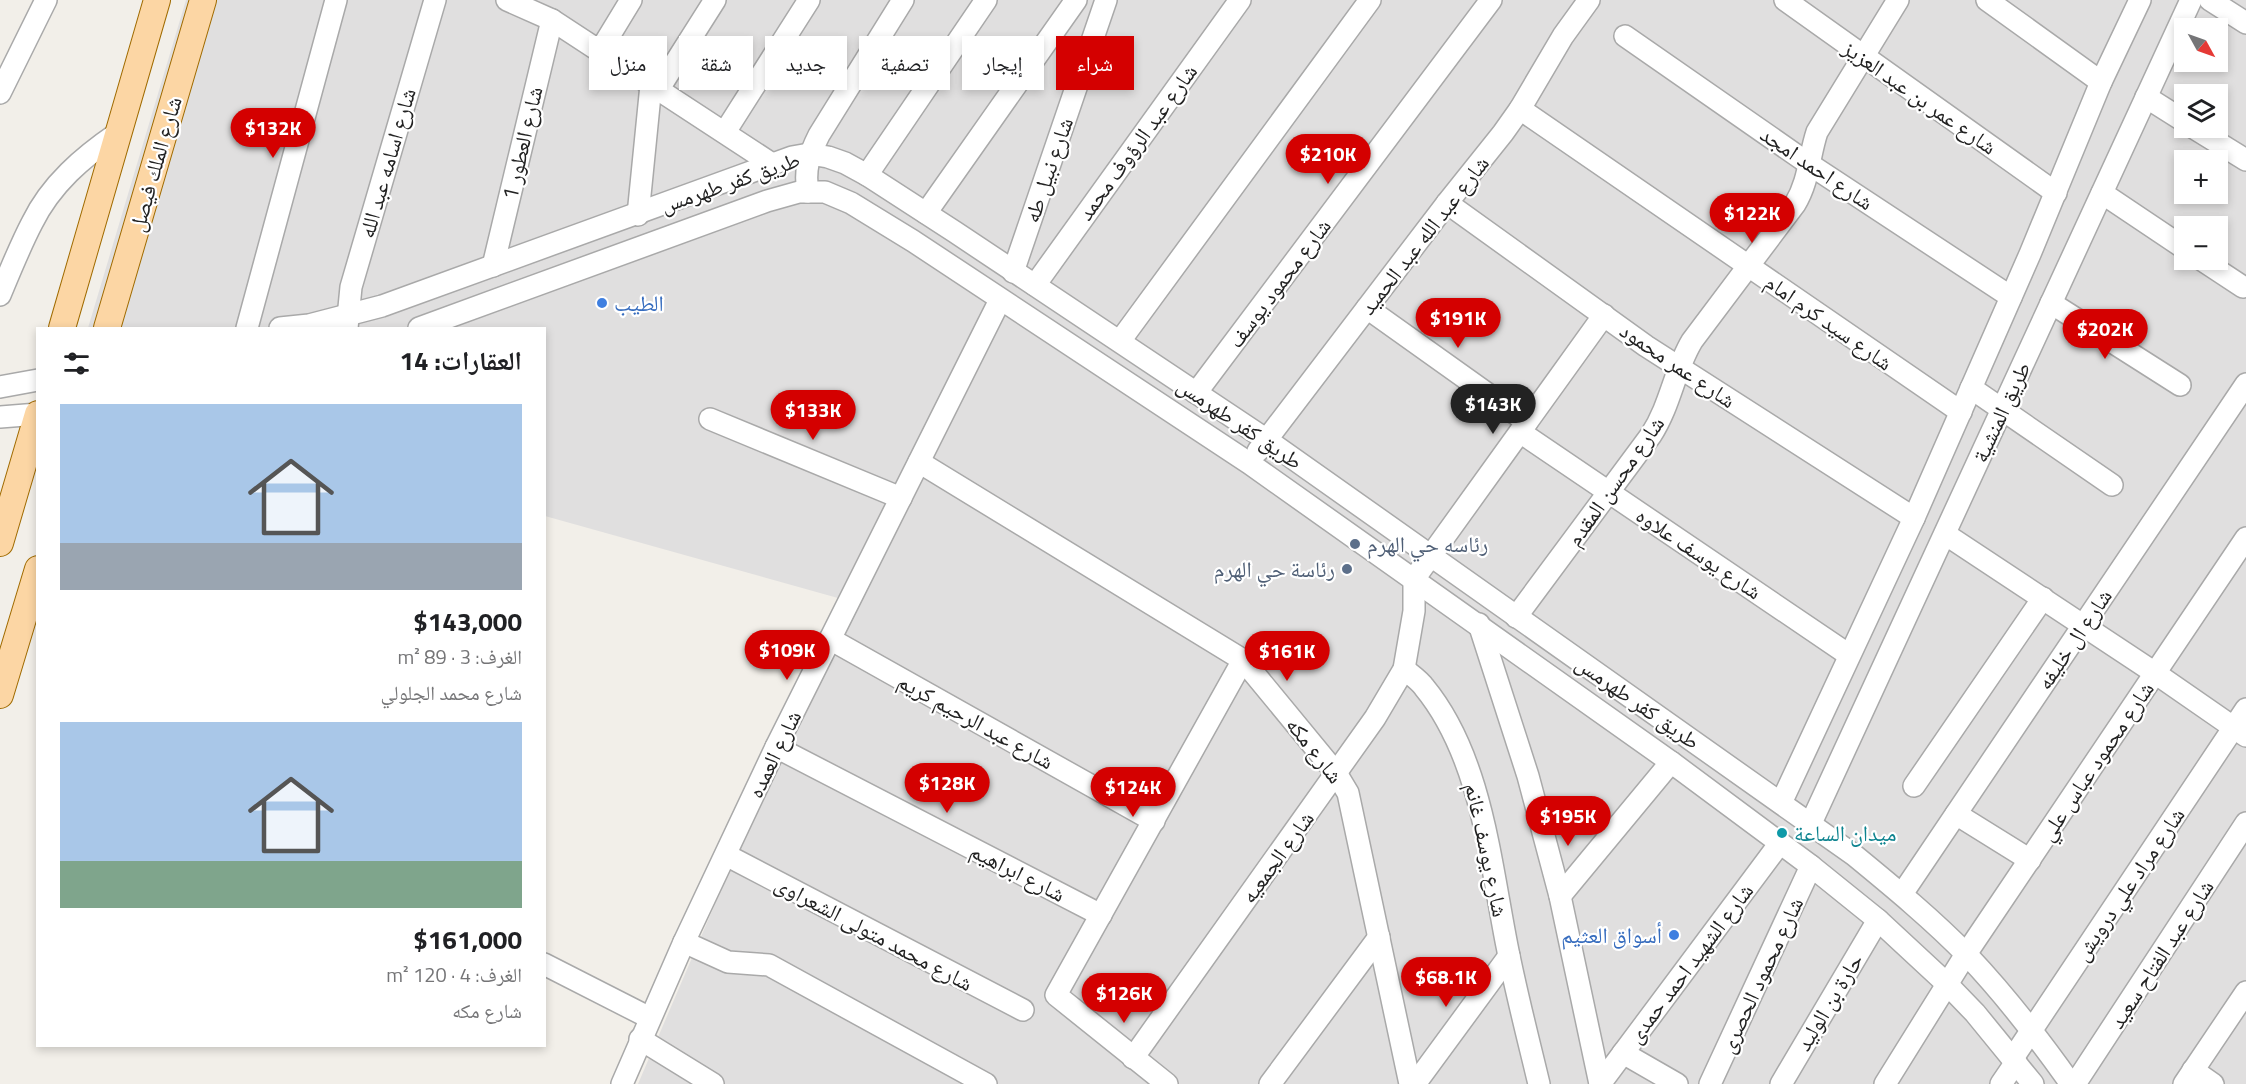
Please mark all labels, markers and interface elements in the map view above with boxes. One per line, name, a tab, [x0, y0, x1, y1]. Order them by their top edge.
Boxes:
north arrow	[2174, 18, 2228, 72]
map controls	[2174, 18, 2228, 270]
street label: شارع عمر بن عبد العزيز	[1835, 30, 2004, 163]
chip: منزل	[589, 36, 667, 90]
chip: شقة	[679, 36, 753, 90]
chip: جديد	[765, 36, 847, 90]
chip: تصفية	[859, 36, 950, 90]
chip: إيجار	[962, 36, 1044, 90]
chip: شراء	[1056, 36, 1134, 90]
street label: شارع عبد الرؤوف محمد	[1068, 57, 1206, 227]
street label: شارع العطور 1	[492, 83, 552, 203]
street label: شارع اسامه عبد الله	[349, 84, 425, 242]
button: layers	[2174, 84, 2228, 138]
street label: شارع الملك فيصل	[119, 92, 191, 236]
pin: $132K	[231, 108, 315, 159]
text: $132K	[245, 112, 301, 143]
street label: شارع نبيل طه	[1014, 113, 1082, 227]
street label: شارع احمد امجد	[1753, 117, 1881, 219]
pin: $210K	[1286, 134, 1370, 185]
text: $210K	[1300, 138, 1356, 169]
street label: طريق كفر طهرمس	[656, 142, 804, 222]
street label: شارع عبد الله عبد الحميد	[1351, 148, 1497, 322]
button: +	[2174, 150, 2228, 204]
pin: $122K	[1710, 193, 1794, 244]
text: $122K	[1724, 197, 1780, 228]
street label: شارع محمود يوسف	[1219, 211, 1339, 355]
button: −	[2174, 216, 2228, 270]
street label: شارع سيد كرم امام	[1758, 265, 1900, 379]
place label: الطيب	[614, 286, 664, 320]
marker: الطيب	[595, 296, 609, 310]
pin: $191K	[1416, 298, 1500, 349]
text: $191K	[1430, 302, 1486, 333]
pin: $202K	[2063, 309, 2147, 360]
text: $202K	[2077, 313, 2133, 344]
street label: شارع عمر محمود	[1613, 314, 1743, 416]
text: العقارات: 14	[399, 341, 522, 380]
icon: filters	[60, 347, 93, 380]
street label: طريق المنشية	[1963, 356, 2039, 468]
street label: طريق كفر طهرمس	[1170, 368, 1310, 478]
pin: $143K	[1451, 384, 1535, 435]
text: $143K	[1465, 388, 1521, 419]
pin: $133K	[771, 390, 855, 441]
text: $133K	[785, 394, 841, 425]
street label: شارع محسن المقدم	[1557, 409, 1673, 553]
icon: home	[237, 443, 345, 551]
street label: شارع يوسف علاوه	[1629, 498, 1769, 608]
place label: رئاسه حي الهرم	[1367, 527, 1488, 562]
marker: رئاسه حي الهرم	[1348, 537, 1362, 551]
place label: رئاسة حي الهرم	[1214, 552, 1335, 587]
marker: رئاسة حي الهرم	[1340, 562, 1354, 576]
street label: شارع ال خليفه	[2028, 582, 2120, 696]
text: $143,000	[413, 602, 522, 641]
pin: $109K	[745, 630, 829, 681]
pin: $161K	[1245, 631, 1329, 682]
text: $109K	[759, 634, 815, 665]
text: $161K	[1259, 635, 1315, 666]
text: الغرف: 3 · 89 m²	[397, 641, 522, 672]
street label: طريق كفر طهرمس	[1569, 646, 1707, 758]
street label: شارع عبد الرحيم كريم	[892, 664, 1060, 778]
street label: شارع محمود عباس علي	[2030, 674, 2163, 848]
text: شارع محمد الجلولي	[380, 677, 522, 708]
street label: شارع العمده	[738, 704, 810, 804]
street label: شارع مكه	[1278, 709, 1352, 791]
icon: home	[237, 761, 345, 869]
pin: $128K	[905, 763, 989, 814]
text: $128K	[919, 767, 975, 798]
pin: $124K	[1091, 767, 1175, 818]
text: $124K	[1105, 771, 1161, 802]
street label: شارع يوسف غانم	[1456, 780, 1518, 920]
pin: $195K	[1526, 796, 1610, 847]
text: $195K	[1540, 800, 1596, 831]
street label: شارع مراد علي درويش	[2065, 800, 2194, 968]
street label: شارع الجمعيه	[1232, 804, 1322, 910]
place label: ميدان الساعة	[1794, 816, 1896, 850]
marker: ميدان الساعة	[1775, 826, 1789, 840]
street label: شارع ابراهيم	[964, 834, 1072, 910]
street label: شارع محمد متولى الشعراوى	[769, 866, 979, 1000]
street label: شارع عبد الفتاح سعيد	[2100, 873, 2222, 1035]
street label: شارع الشهيد احمد حمدى	[1618, 876, 1762, 1050]
street label: شارع محمود الحصرى	[1710, 891, 1812, 1059]
place label: أسواق العثيم	[1561, 918, 1662, 952]
text: $161,000	[413, 920, 522, 959]
marker: أسواق العثيم	[1667, 928, 1681, 942]
street label: حارة بن الوليد	[1786, 947, 1872, 1057]
pin: $68.1K	[1397, 957, 1495, 1008]
text: الغرف: 4 · 120 m²	[386, 959, 522, 990]
text: $68.1K	[1415, 961, 1477, 992]
pin: $126K	[1082, 973, 1166, 1024]
text: $126K	[1096, 977, 1152, 1008]
text: شارع مكه	[452, 995, 522, 1026]

